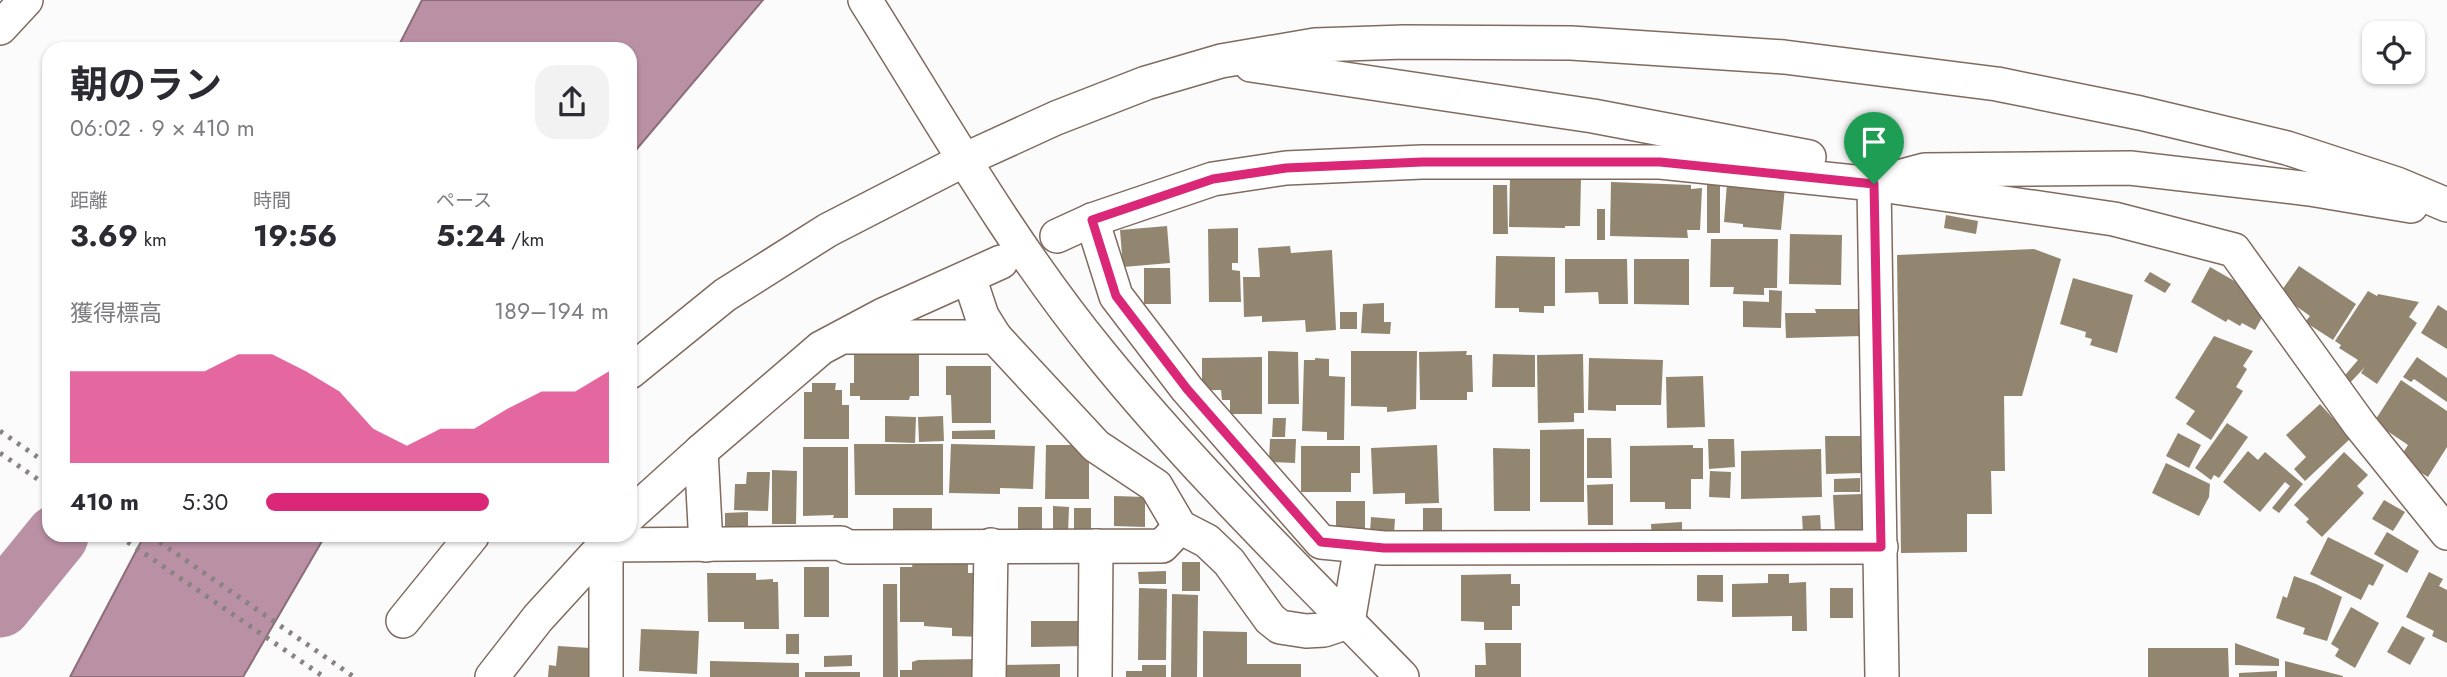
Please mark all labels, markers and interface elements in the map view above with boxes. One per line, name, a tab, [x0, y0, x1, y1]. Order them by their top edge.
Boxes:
map controls	[2362, 21, 2425, 84]
button: locate	[2362, 21, 2425, 84]
text: 朝のラン	[70, 57, 222, 112]
button: share	[535, 65, 609, 139]
text: 06:02 · 9 × 410 m	[70, 111, 255, 145]
pin	[1844, 112, 1904, 184]
icon: arrive	[1855, 123, 1893, 161]
text: 距離	[70, 187, 108, 214]
text: 時間	[253, 187, 291, 214]
text: ペース	[436, 187, 492, 214]
text: 3.69	[70, 214, 138, 257]
text: 19:56	[253, 214, 337, 257]
text: 5:24	[436, 214, 506, 257]
text: km	[138, 226, 167, 253]
text: /km	[506, 226, 544, 253]
text: 189–194 m	[494, 294, 609, 328]
text: 獲得標高	[70, 296, 162, 330]
text: 410 m	[70, 485, 139, 519]
text: 5:30	[182, 485, 228, 519]

